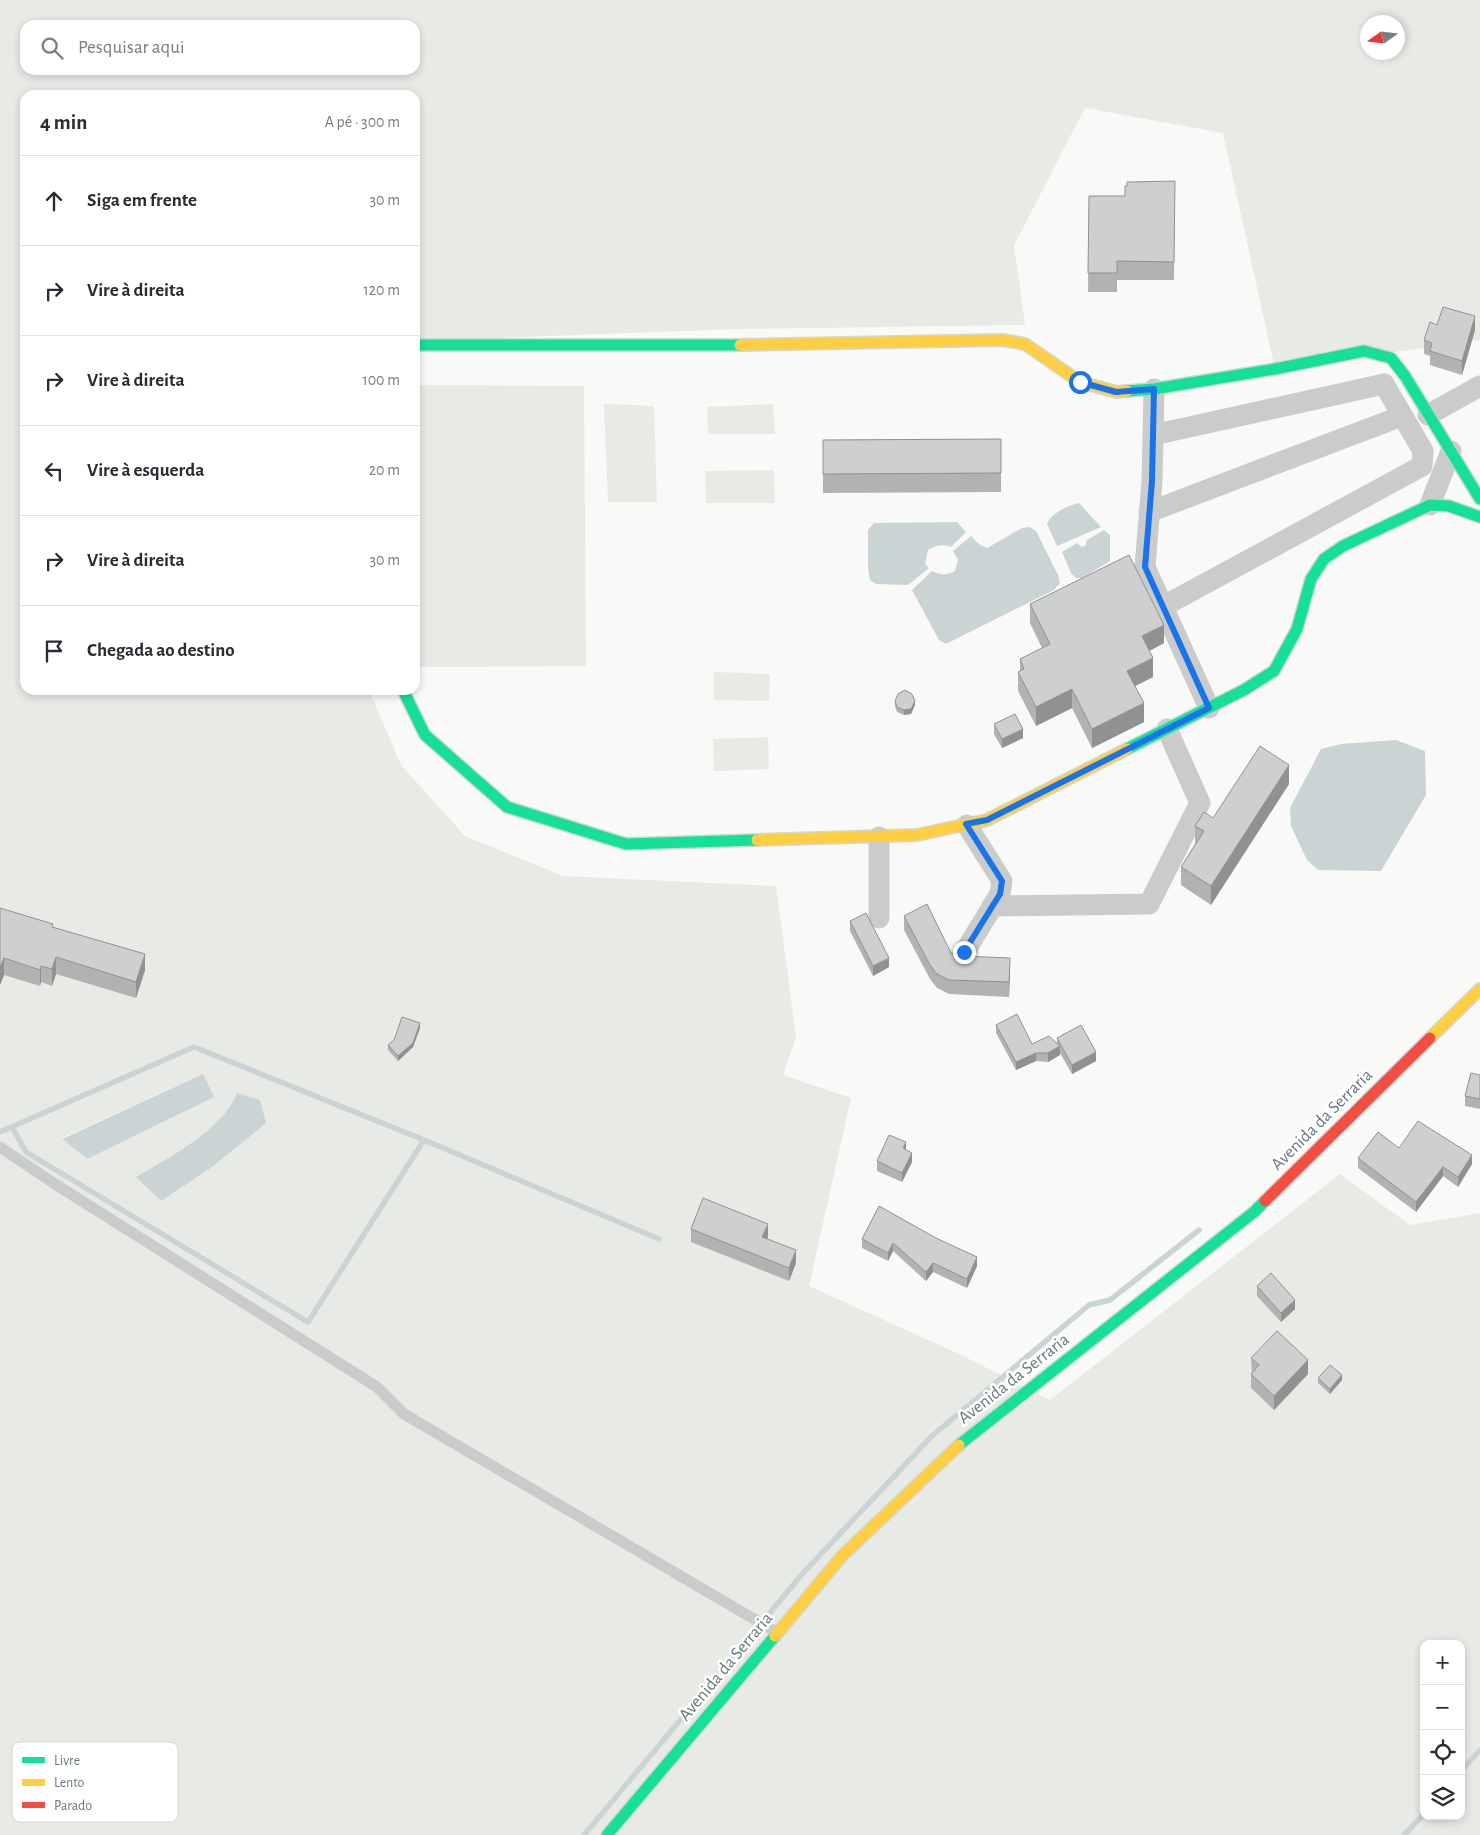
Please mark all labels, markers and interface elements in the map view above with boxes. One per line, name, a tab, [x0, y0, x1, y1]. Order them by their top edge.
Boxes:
north arrow	[1360, 15, 1405, 60]
search box	[20, 20, 420, 75]
icon: search	[38, 34, 66, 62]
text: Pesquisar aqui	[78, 38, 184, 57]
text: 4 min	[40, 112, 87, 133]
text: A pé · 300 m	[325, 114, 400, 130]
icon: ahead	[40, 187, 68, 215]
text: Siga em frente	[87, 191, 197, 210]
text: 30 m	[370, 192, 400, 208]
icon: right	[40, 277, 68, 305]
text: Vire à direita	[87, 281, 185, 300]
text: 120 m	[363, 282, 400, 298]
icon: right	[40, 367, 68, 395]
text: Vire à direita	[87, 371, 185, 390]
route start	[1069, 371, 1092, 394]
text: 100 m	[362, 372, 400, 388]
icon: left	[40, 457, 68, 485]
text: Vire à esquerda	[87, 461, 204, 480]
text: 20 m	[369, 462, 400, 478]
icon: right	[40, 547, 68, 575]
text: Vire à direita	[87, 551, 185, 570]
text: 30 m	[370, 552, 400, 568]
icon: arrive	[40, 637, 68, 665]
text: Chegada ao destino	[87, 641, 235, 660]
route end	[953, 941, 976, 964]
street label: Avenida da Serraria	[1268, 1066, 1376, 1174]
street label: Avenida da Serraria	[955, 1330, 1073, 1428]
street label: Avenida da Serraria	[676, 1609, 776, 1725]
map controls	[1420, 1640, 1465, 1820]
button: +	[1420, 1640, 1465, 1685]
button: −	[1420, 1685, 1465, 1730]
button: locate	[1420, 1730, 1465, 1775]
legend	[12, 1742, 178, 1822]
text: Livre	[54, 1754, 80, 1768]
button: layers	[1420, 1775, 1465, 1820]
text: Lento	[54, 1776, 85, 1790]
text: Parado	[54, 1799, 92, 1813]

